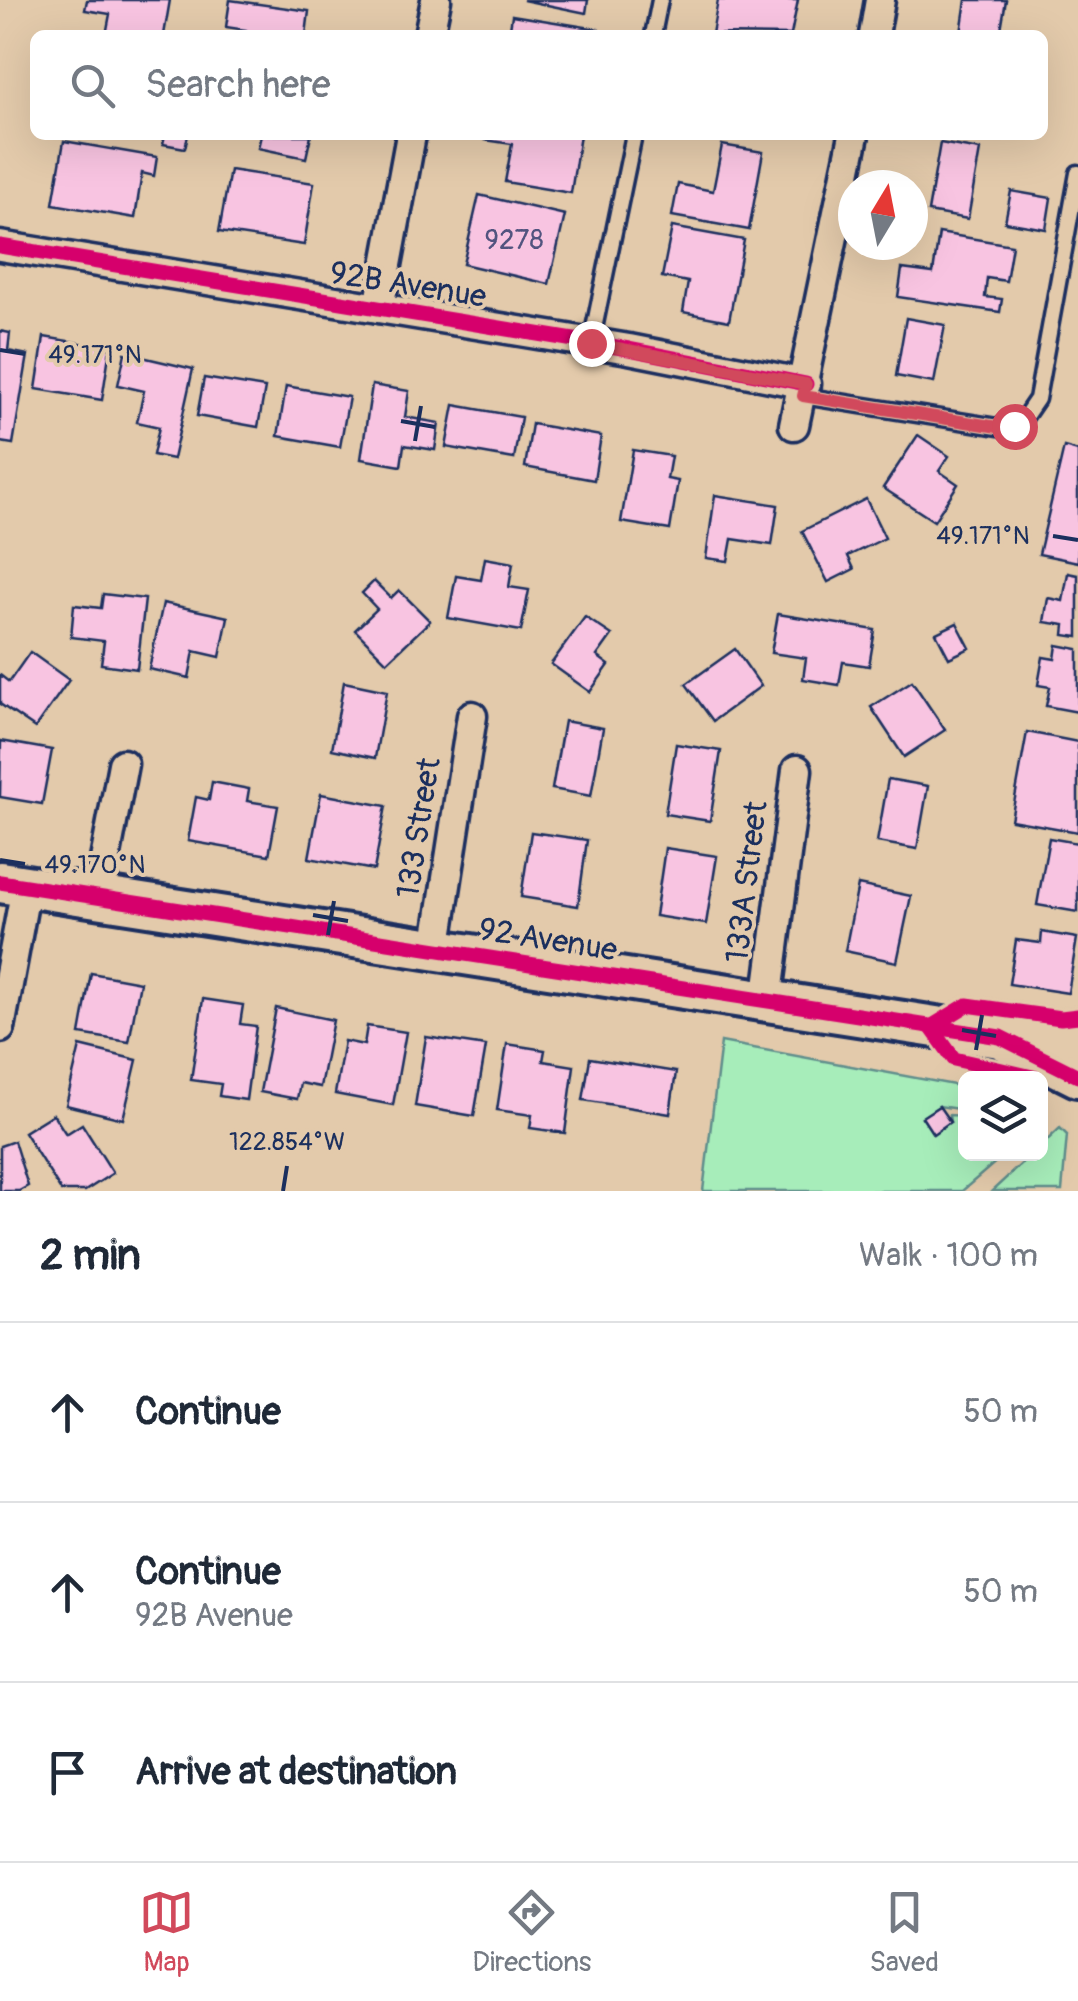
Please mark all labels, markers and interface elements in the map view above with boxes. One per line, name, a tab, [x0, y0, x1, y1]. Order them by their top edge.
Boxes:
search box	[30, 30, 1048, 140]
icon: search	[65, 58, 120, 113]
text: Search here	[145, 61, 331, 109]
north arrow	[838, 170, 928, 260]
house number: 9278	[485, 223, 544, 258]
street label: 92B Avenue	[327, 253, 489, 317]
route end	[569, 321, 615, 367]
text: 49.171°N	[48, 340, 142, 371]
route start	[992, 404, 1038, 450]
text: 49.171°N	[936, 521, 1030, 552]
street label: 133 Street	[388, 755, 450, 901]
street label: 133A Street	[717, 799, 777, 965]
text: 49.170°N	[45, 850, 145, 881]
street label: 92 Avenue	[476, 909, 620, 971]
map controls	[958, 1071, 1048, 1161]
button: layers	[958, 1071, 1048, 1161]
text: 122.854°W	[229, 1127, 345, 1158]
text: 2 min	[40, 1230, 141, 1282]
text: Walk · 100 m	[859, 1236, 1038, 1276]
icon: ahead	[40, 1385, 95, 1440]
text: Continue	[135, 1388, 281, 1436]
text: 50 m	[963, 1392, 1038, 1432]
text: Continue	[135, 1548, 281, 1596]
icon: ahead	[40, 1565, 95, 1620]
text: 50 m	[963, 1572, 1038, 1612]
text: 92B Avenue	[135, 1596, 293, 1636]
icon: arrive	[40, 1745, 95, 1800]
text: Arrive at destination	[135, 1748, 457, 1796]
tab: Map	[139, 1885, 194, 1980]
tab: Directions	[472, 1885, 591, 1980]
tab: Saved	[869, 1885, 939, 1980]

